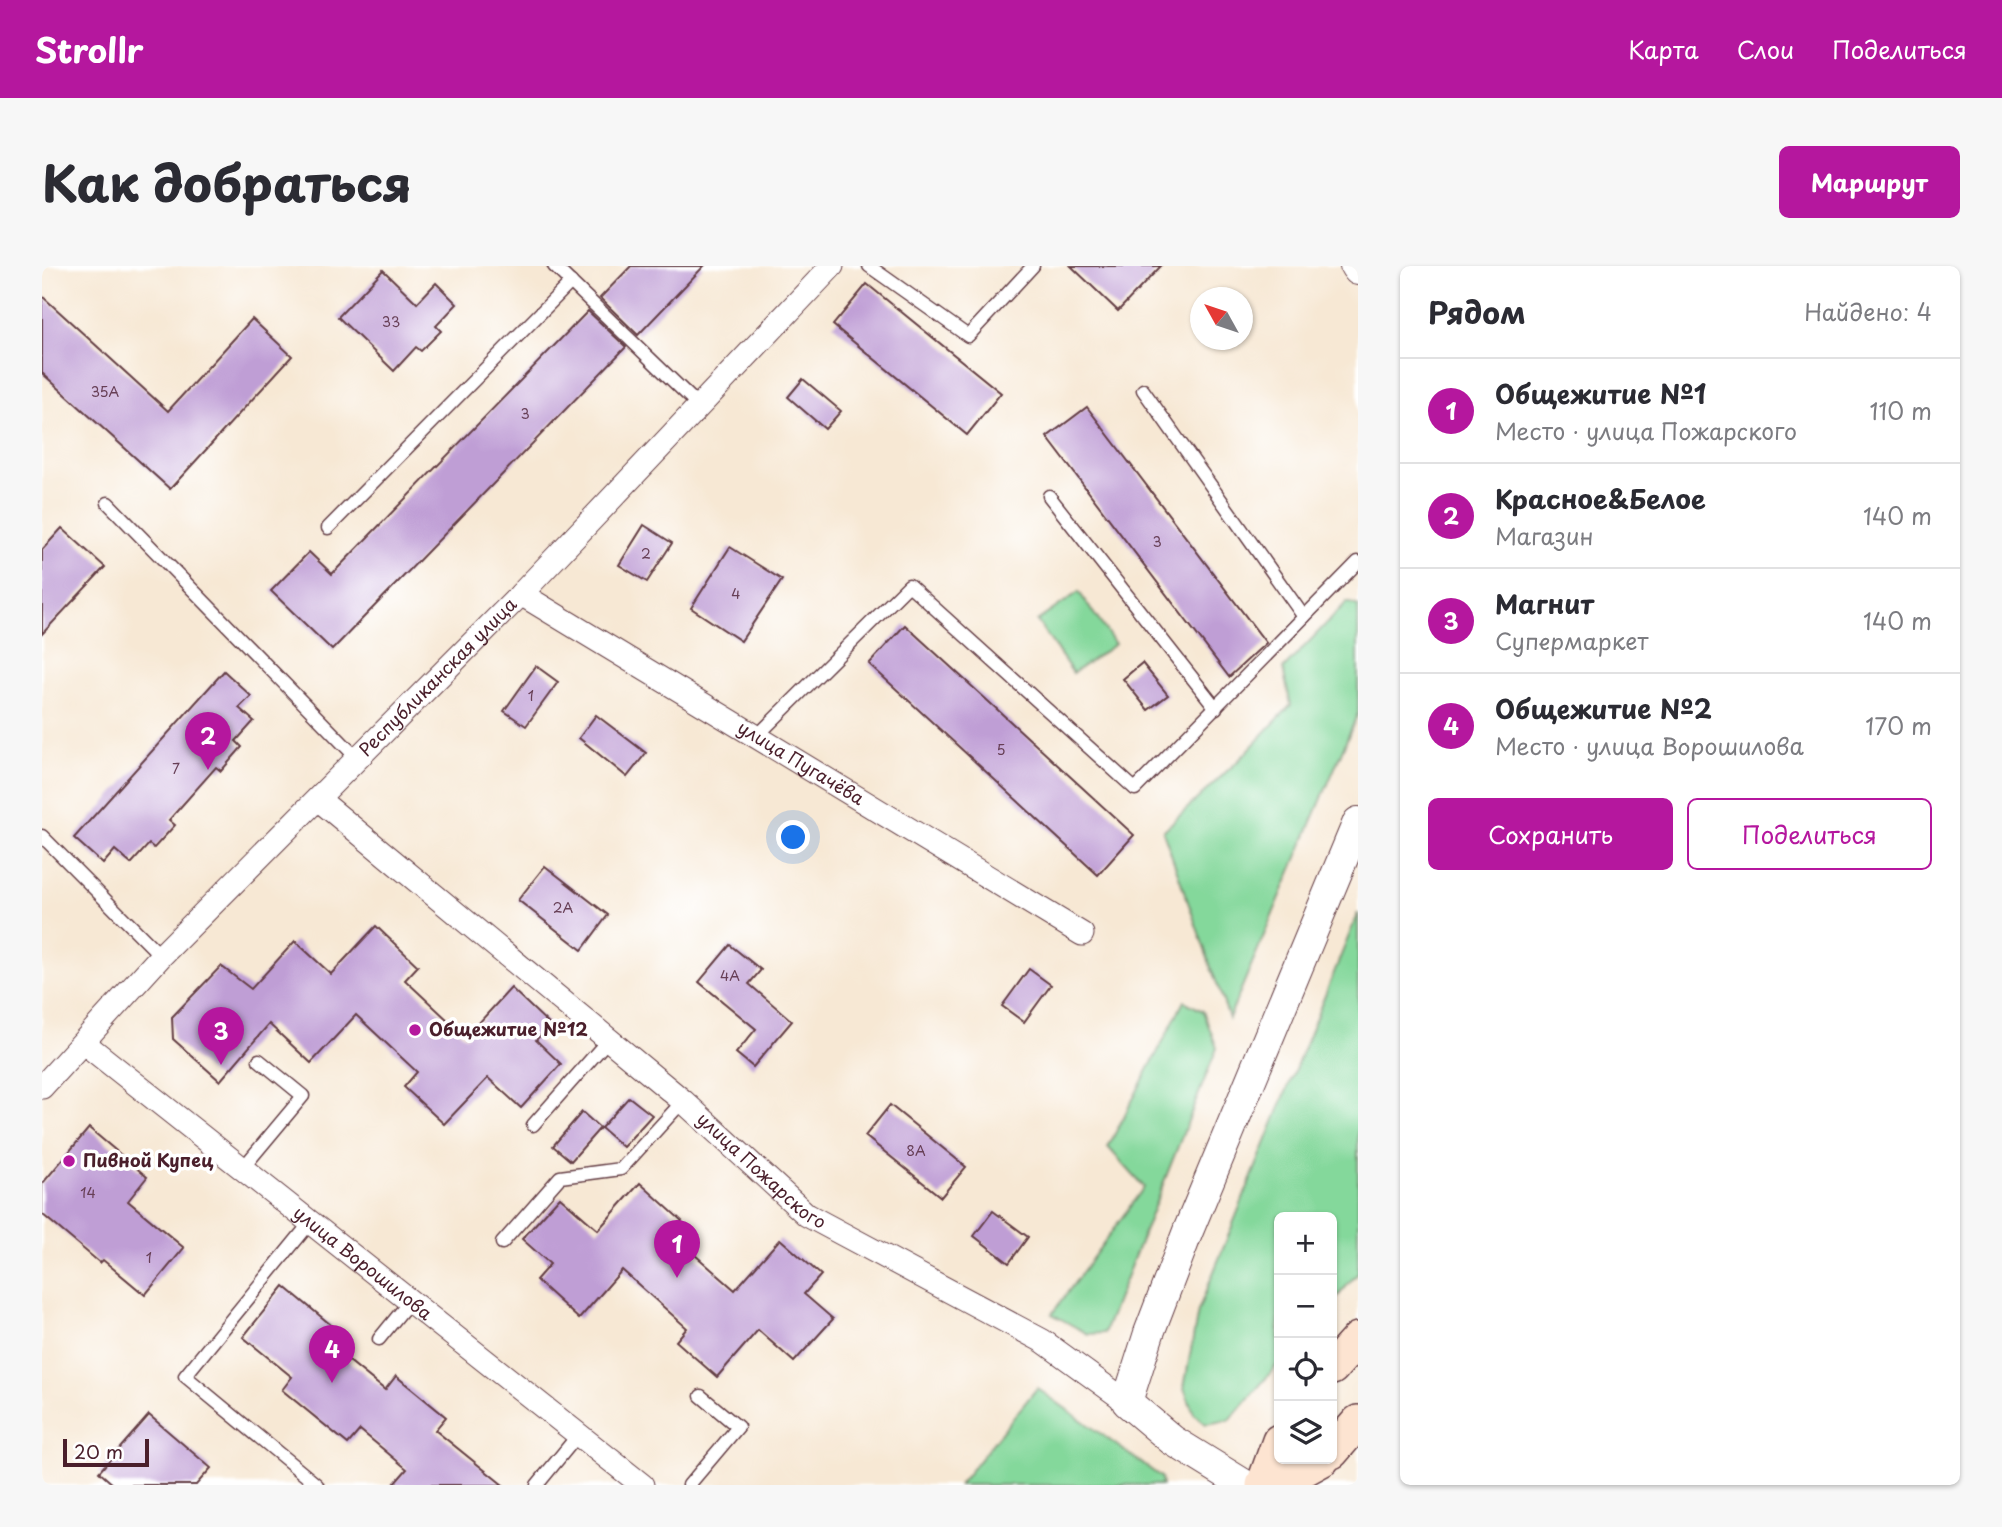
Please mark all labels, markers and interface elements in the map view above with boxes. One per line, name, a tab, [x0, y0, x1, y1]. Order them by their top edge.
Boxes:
text: Strollr	[35, 24, 144, 74]
text: Карта	[1628, 31, 1699, 67]
text: Слои	[1737, 31, 1794, 67]
text: Поделиться	[1832, 31, 1967, 67]
text: Как добраться	[42, 145, 412, 219]
button: Маршрут	[1779, 146, 1960, 218]
north arrow	[1190, 287, 1253, 350]
text: Рядом	[1428, 289, 1526, 334]
text: Найдено: 4	[1804, 294, 1932, 329]
house number: 33	[382, 311, 400, 332]
text: Общежитие №1	[1495, 374, 1706, 413]
house number: 35А	[91, 381, 120, 402]
text: 1	[1446, 393, 1457, 428]
text: 110 m	[1870, 393, 1932, 428]
house number: 3	[520, 403, 530, 424]
text: Место · улица Пожарского	[1495, 413, 1797, 448]
text: Красное&Белое	[1495, 479, 1706, 518]
text: 2	[1443, 498, 1459, 533]
text: 140 m	[1863, 498, 1932, 533]
text: Магазин	[1495, 518, 1594, 553]
house number: 3	[1152, 531, 1162, 552]
house number: 2	[641, 543, 651, 564]
house number: 4	[731, 583, 741, 604]
text: Магнит	[1495, 584, 1594, 623]
street label: Республиканская улица	[352, 590, 523, 762]
text: 3	[1443, 603, 1459, 638]
text: 140 m	[1863, 603, 1932, 638]
text: Супермаркет	[1495, 623, 1649, 658]
house number: 1	[528, 685, 534, 706]
text: Общежитие №2	[1495, 689, 1712, 728]
text: 4	[1443, 708, 1459, 743]
text: 170 m	[1865, 708, 1932, 743]
pin: 2	[185, 712, 231, 770]
street label: улица Пугачёва	[733, 713, 871, 811]
text: Место · улица Ворошилова	[1495, 728, 1804, 763]
house number: 5	[996, 739, 1006, 760]
house number: 7	[172, 758, 180, 779]
button: Сохранить	[1428, 798, 1673, 870]
button: Поделиться	[1687, 798, 1932, 870]
your location	[776, 820, 810, 854]
house number: 2А	[553, 897, 574, 918]
house number: 4А	[720, 965, 740, 986]
pin: 3	[198, 1007, 244, 1065]
place label: Общежитие №12	[429, 1015, 588, 1042]
marker: Общежитие №12	[407, 1022, 423, 1038]
street label: улица Пожарского	[691, 1105, 831, 1235]
house number: 8А	[906, 1140, 926, 1161]
place label: Пивной Купец	[83, 1146, 214, 1173]
marker: Пивной Купец	[61, 1153, 77, 1169]
house number: 14	[80, 1182, 96, 1203]
street label: улица Ворошилова	[288, 1199, 439, 1326]
map controls	[1274, 1212, 1337, 1464]
button: +	[1274, 1212, 1337, 1275]
pin: 1	[654, 1220, 700, 1278]
house number: 1	[146, 1247, 152, 1268]
button: −	[1274, 1275, 1337, 1338]
pin: 4	[309, 1325, 355, 1383]
button: locate	[1274, 1338, 1337, 1401]
button: layers	[1274, 1401, 1337, 1464]
scale bar	[63, 1436, 149, 1468]
text: 20 m	[74, 1437, 123, 1465]

